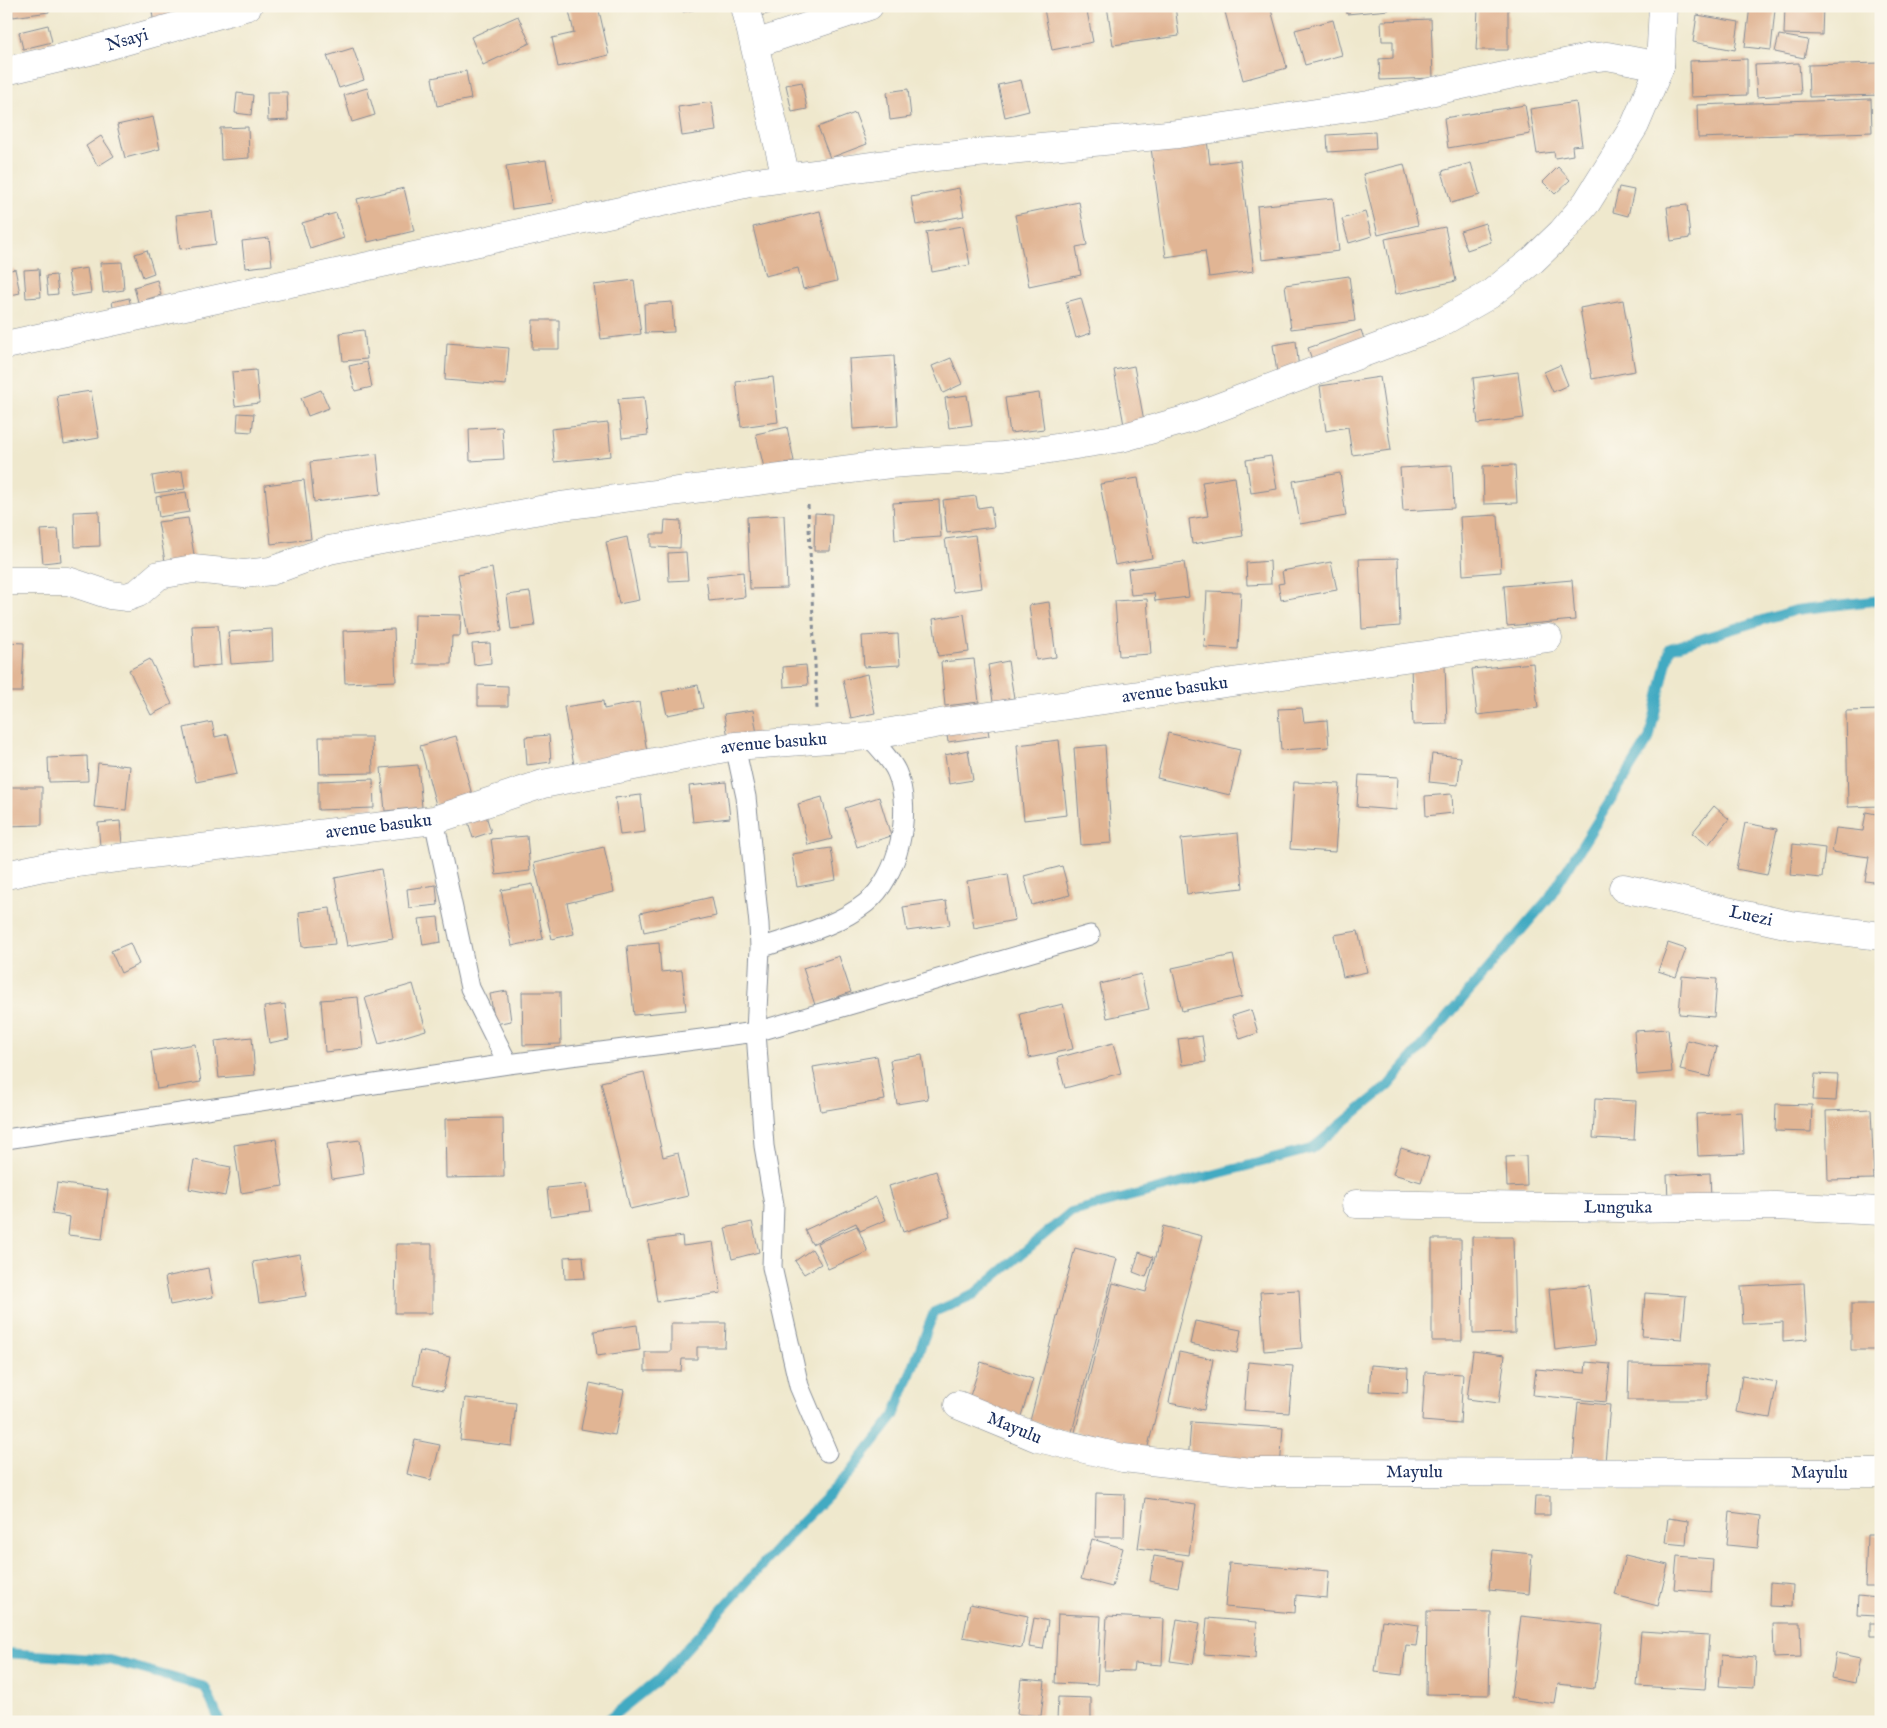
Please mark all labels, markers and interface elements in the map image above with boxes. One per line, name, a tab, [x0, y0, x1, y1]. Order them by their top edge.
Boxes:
street label: Nsayi	[103, 23, 151, 57]
street label: avenue basuku	[1120, 671, 1229, 709]
street label: avenue basuku	[718, 728, 828, 760]
street label: avenue basuku	[324, 809, 433, 844]
street label: Luezi	[1727, 900, 1775, 932]
street label: Lunguka	[1584, 1196, 1652, 1220]
street label: Mayulu	[984, 1407, 1045, 1450]
street label: Mayulu	[1386, 1461, 1443, 1484]
street label: Mayulu	[1791, 1461, 1848, 1484]

